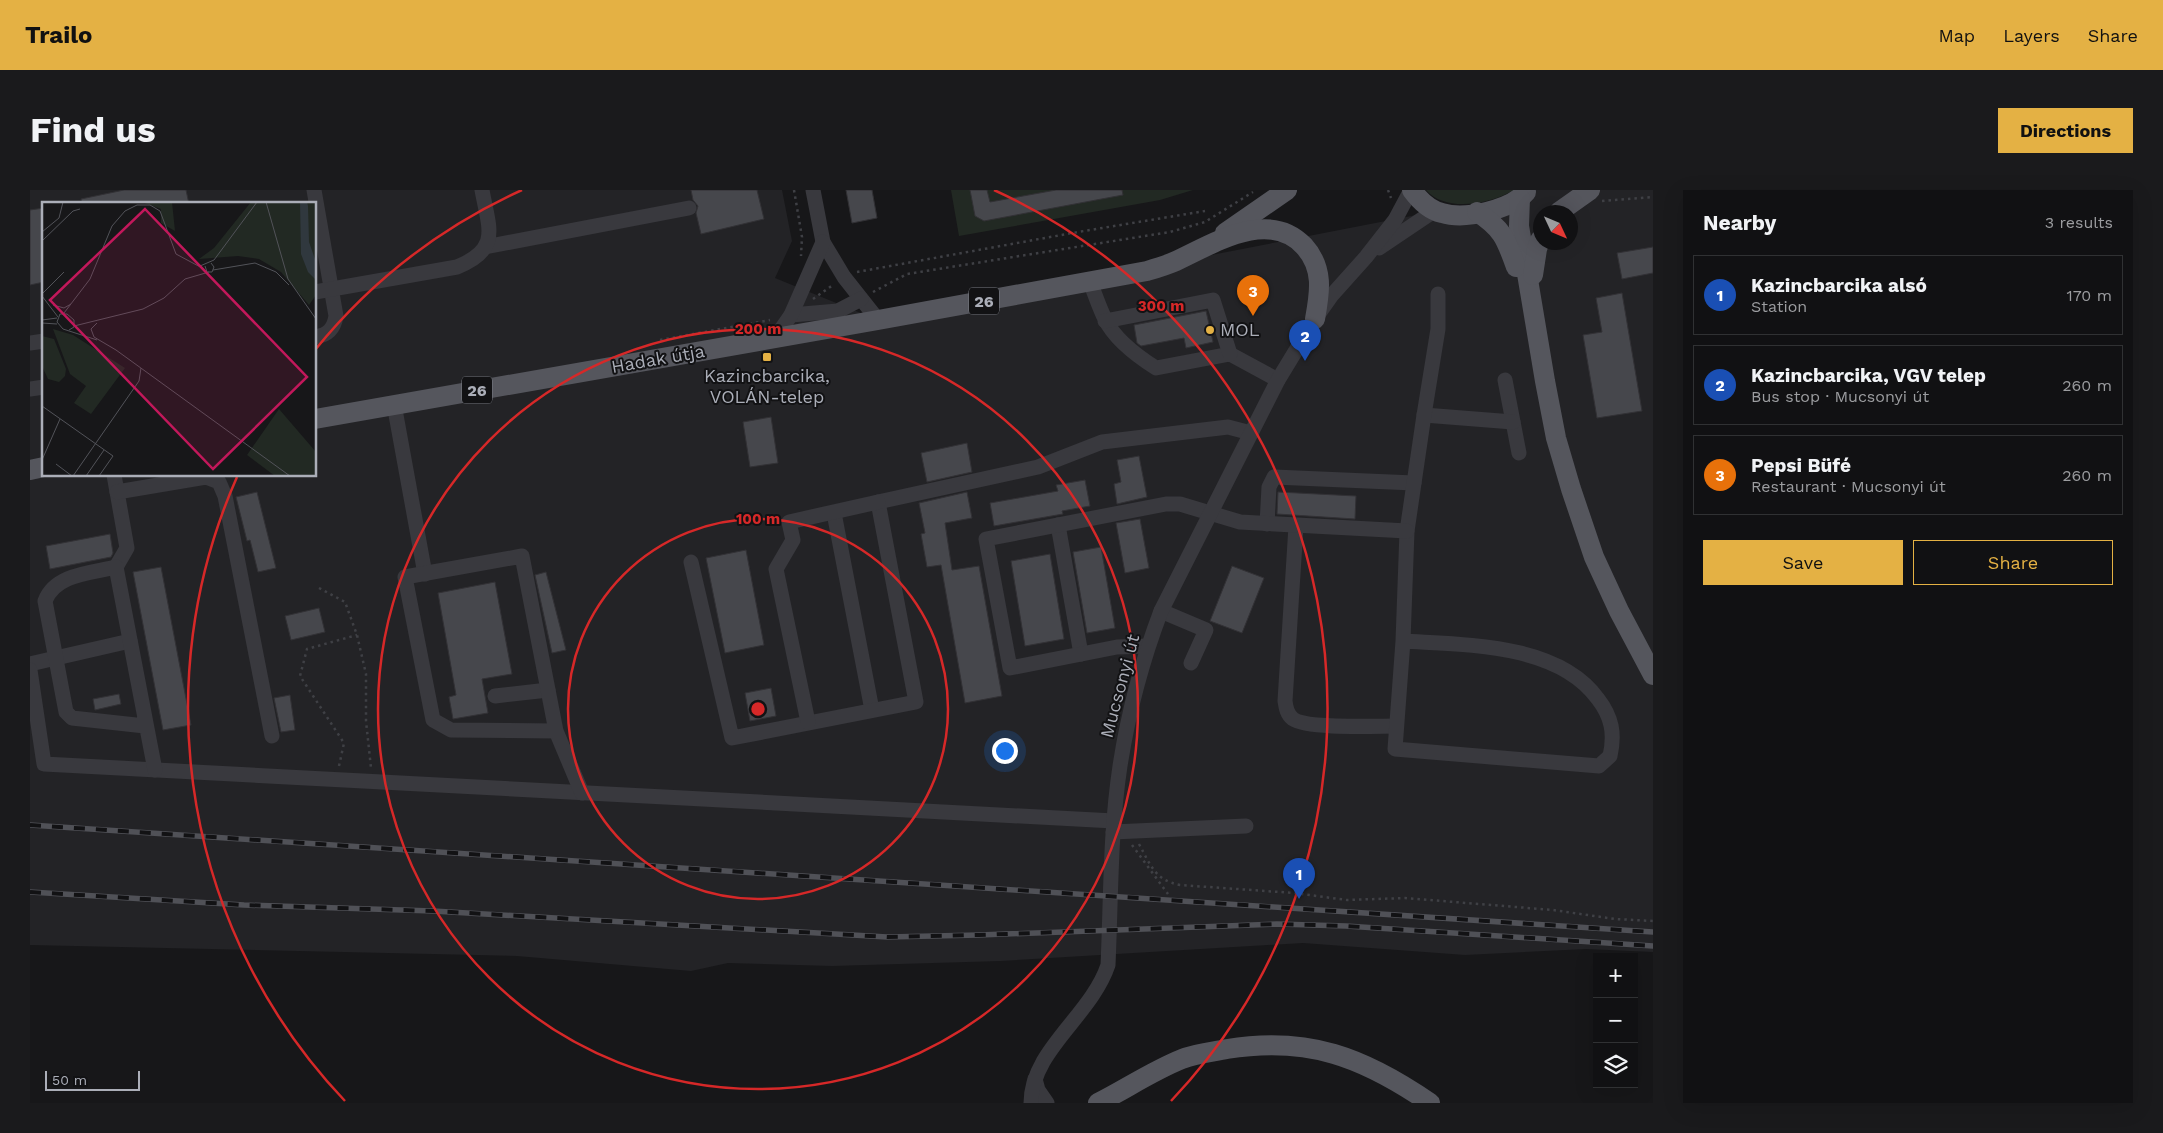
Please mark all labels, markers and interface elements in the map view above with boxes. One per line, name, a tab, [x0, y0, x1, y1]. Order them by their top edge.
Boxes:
text: Trailo	[25, 21, 92, 49]
text: Map	[1938, 25, 1975, 46]
text: Layers	[2003, 25, 2060, 46]
text: Share	[2088, 25, 2138, 46]
button: Directions	[1998, 108, 2133, 153]
text: Find us	[30, 109, 156, 151]
inset map	[42, 202, 316, 476]
north arrow	[1533, 205, 1578, 250]
text: Nearby	[1703, 210, 1776, 235]
text: 3 results	[2045, 213, 2113, 232]
text: Kazincbarcika alsó	[1751, 274, 1927, 297]
pin: 3	[1237, 275, 1269, 316]
text: 1	[1717, 286, 1723, 305]
text: 170 m	[2066, 286, 2112, 305]
road number: 26	[969, 288, 999, 314]
text: 300 m	[1138, 297, 1184, 315]
text: Station	[1751, 297, 1807, 316]
place label: MOL	[1220, 319, 1260, 340]
text: 200 m	[735, 320, 781, 338]
pin: 2	[1289, 320, 1321, 361]
marker: MOL	[1204, 324, 1216, 336]
street label: Hadak útja	[610, 340, 706, 377]
marker: Kazincbarcika, VOLÁN-telep	[761, 351, 773, 363]
text: Kazincbarcika, VGV telep	[1751, 364, 1986, 387]
place label: Kazincbarcika, VOLÁN-telep	[704, 365, 830, 407]
road number: 26	[462, 376, 492, 404]
text: 2	[1715, 376, 1725, 395]
text: 260 m	[2062, 376, 2112, 395]
text: Bus stop · Mucsonyi út	[1751, 387, 1929, 406]
text: Pepsi Büfé	[1751, 454, 1851, 477]
text: 3	[1715, 466, 1725, 485]
text: 260 m	[2062, 466, 2112, 485]
text: Restaurant · Mucsonyi út	[1751, 477, 1946, 496]
text: 100 m	[736, 510, 780, 528]
button: Save	[1703, 540, 1903, 585]
button: Share	[1913, 540, 2113, 585]
street label: Mucsonyi út	[1096, 631, 1144, 740]
centre of rings	[749, 700, 767, 718]
your location	[992, 738, 1018, 764]
pin: 1	[1283, 858, 1315, 899]
map controls	[1593, 953, 1638, 1088]
button: +	[1593, 953, 1638, 998]
button: −	[1593, 998, 1638, 1043]
button: layers	[1593, 1043, 1638, 1088]
scale bar	[45, 1068, 140, 1091]
text: 50 m	[52, 1072, 87, 1088]

